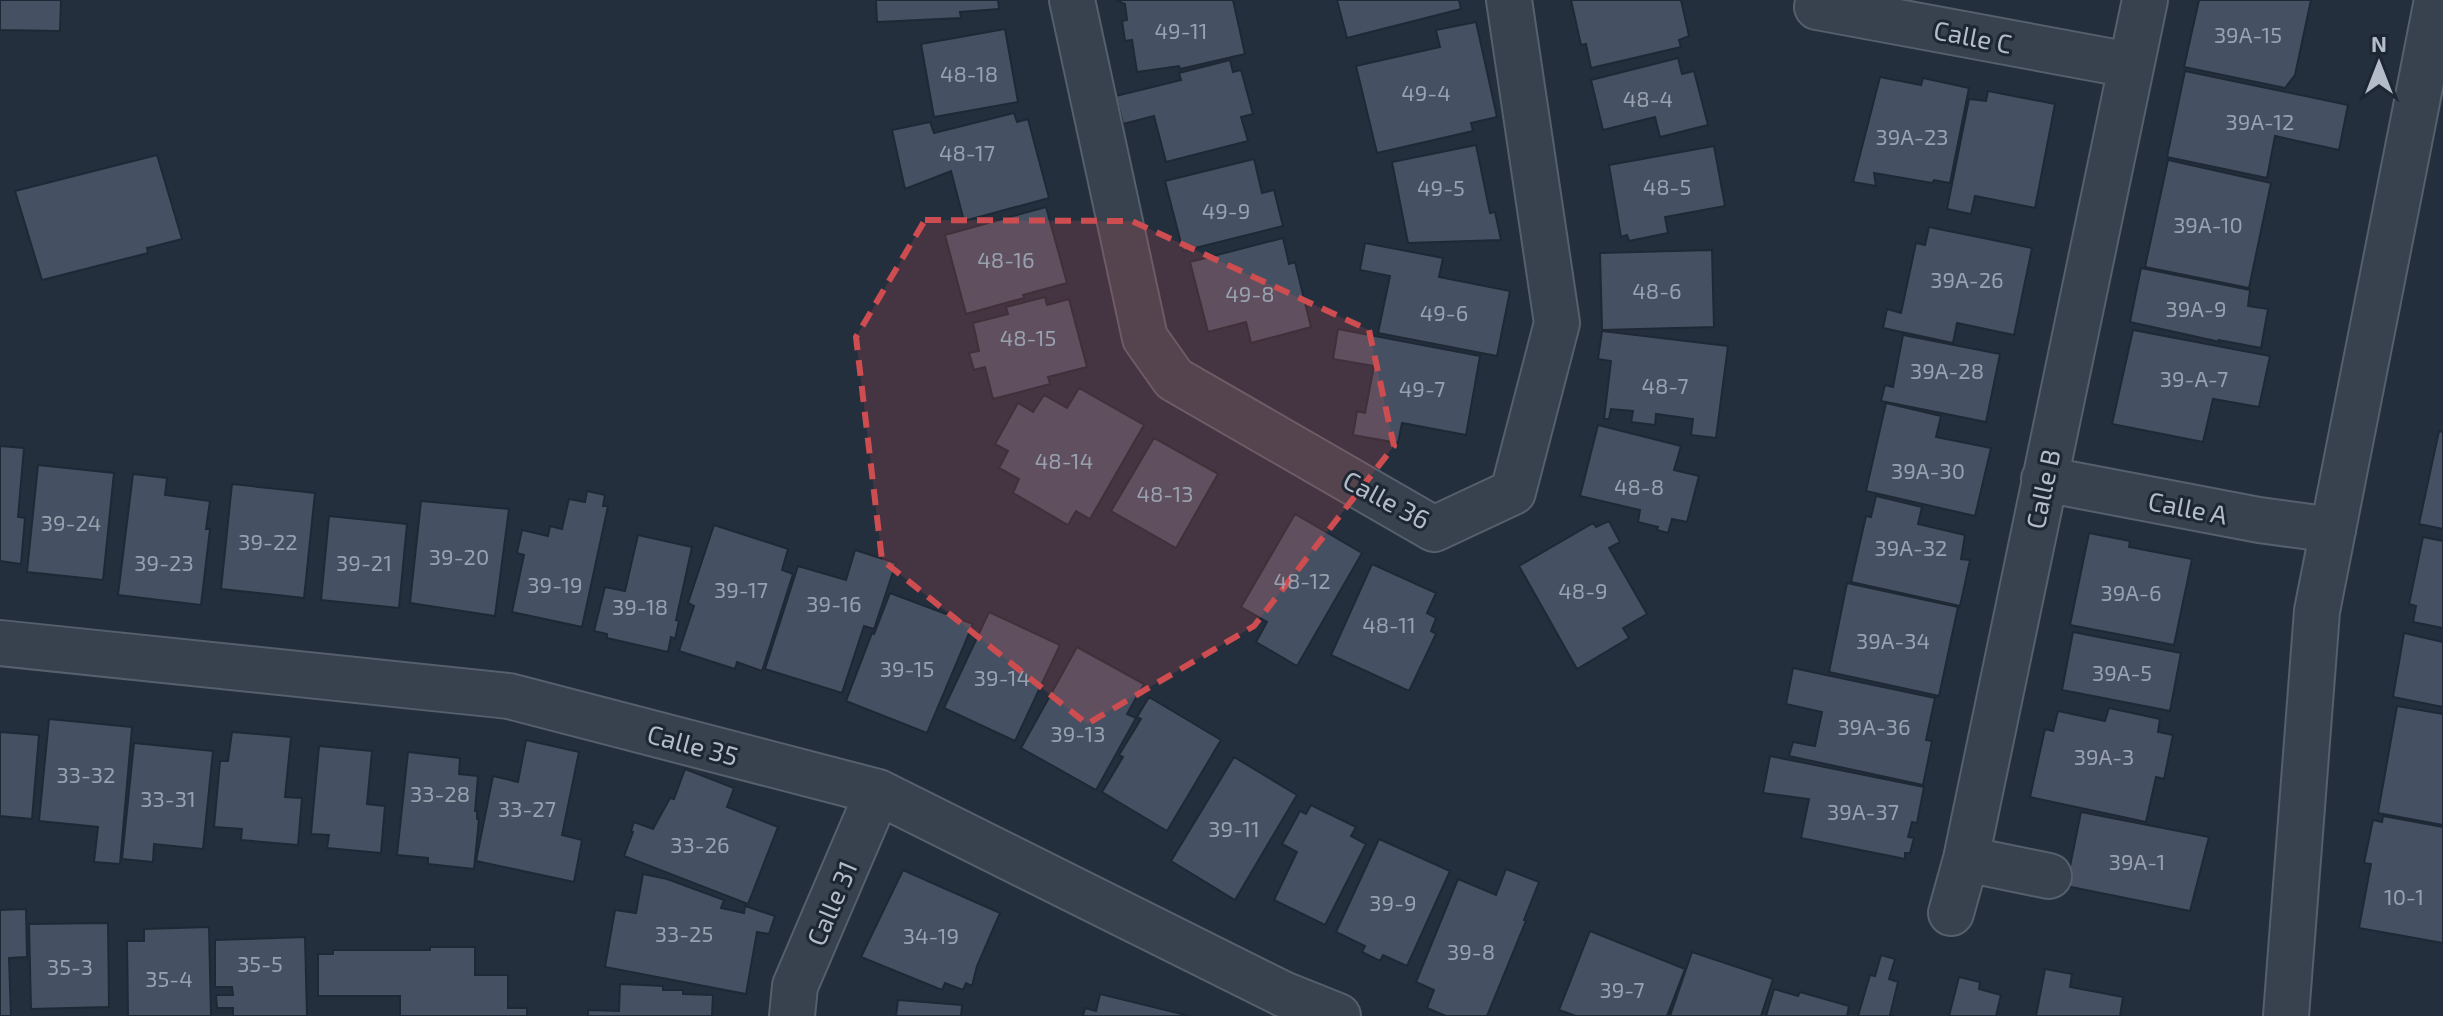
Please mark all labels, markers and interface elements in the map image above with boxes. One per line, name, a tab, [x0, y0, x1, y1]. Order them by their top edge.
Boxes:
street label: Calle C	[1931, 13, 2015, 59]
house number: 49-11	[1155, 17, 1207, 43]
house number: 39A-15	[2214, 21, 2282, 47]
north arrow	[2339, 24, 2419, 104]
text: N	[2371, 30, 2387, 56]
house number: 48-18	[940, 60, 998, 86]
house number: 49-4	[1401, 79, 1451, 105]
house number: 48-4	[1623, 85, 1673, 111]
house number: 39A-12	[2226, 108, 2294, 134]
house number: 39A-23	[1876, 123, 1948, 149]
house number: 48-17	[939, 139, 995, 165]
house number: 48-5	[1643, 173, 1691, 199]
house number: 49-5	[1417, 174, 1465, 200]
house number: 49-9	[1202, 197, 1250, 223]
house number: 39A-10	[2173, 211, 2243, 237]
house number: 48-16	[977, 246, 1035, 272]
house number: 39A-26	[1930, 266, 2004, 292]
house number: 48-6	[1632, 277, 1682, 303]
house number: 49-8	[1225, 280, 1275, 306]
house number: 39A-9	[2166, 295, 2226, 321]
house number: 49-6	[1420, 299, 1468, 325]
house number: 48-15	[1000, 324, 1056, 350]
house number: 39A-28	[1910, 357, 1984, 383]
house number: 39-A-7	[2160, 365, 2228, 391]
house number: 48-7	[1641, 372, 1689, 398]
house number: 49-7	[1399, 375, 1445, 401]
street label: Calle B	[2018, 446, 2066, 532]
house number: 48-14	[1035, 447, 1093, 473]
house number: 39A-30	[1891, 457, 1965, 483]
street label: Calle 36	[1338, 463, 1436, 535]
house number: 48-8	[1614, 473, 1664, 499]
house number: 48-13	[1136, 480, 1194, 506]
street label: Calle A	[2146, 484, 2230, 530]
house number: 39-24	[41, 509, 101, 535]
house number: 39-22	[238, 528, 298, 554]
house number: 39A-32	[1875, 534, 1947, 560]
house number: 39-20	[429, 543, 489, 569]
house number: 39-23	[134, 549, 194, 575]
house number: 39-21	[336, 549, 392, 575]
house number: 48-12	[1273, 567, 1331, 593]
house number: 39-19	[527, 571, 583, 597]
house number: 39-17	[714, 576, 768, 602]
house number: 48-9	[1558, 577, 1608, 603]
house number: 39A-6	[2101, 579, 2161, 605]
house number: 39-16	[806, 590, 862, 616]
house number: 39-18	[612, 593, 668, 619]
house number: 48-11	[1362, 611, 1416, 637]
house number: 39A-34	[1856, 627, 1930, 653]
house number: 39-15	[880, 655, 934, 681]
house number: 39A-5	[2092, 659, 2152, 685]
house number: 39-14	[974, 664, 1030, 690]
house number: 39A-36	[1837, 713, 1911, 739]
street label: Calle 35	[644, 717, 742, 771]
house number: 39-13	[1051, 720, 1105, 746]
house number: 39A-3	[2074, 743, 2134, 769]
house number: 33-32	[57, 761, 115, 787]
house number: 33-28	[410, 780, 470, 806]
house number: 33-31	[140, 785, 196, 811]
house number: 33-27	[498, 795, 556, 821]
house number: 39A-37	[1827, 798, 1899, 824]
house number: 39-11	[1208, 815, 1260, 841]
house number: 33-26	[670, 831, 730, 857]
house number: 39A-1	[2109, 848, 2165, 874]
street label: Calle 31	[799, 856, 863, 950]
house number: 10-1	[2384, 883, 2424, 909]
house number: 39-9	[1369, 889, 1417, 915]
house number: 33-25	[655, 920, 713, 946]
house number: 34-19	[903, 922, 959, 948]
house number: 39-8	[1447, 938, 1495, 964]
house number: 35-5	[237, 950, 283, 976]
house number: 35-3	[47, 953, 93, 979]
house number: 35-4	[145, 965, 193, 991]
house number: 39-7	[1599, 976, 1645, 1002]

